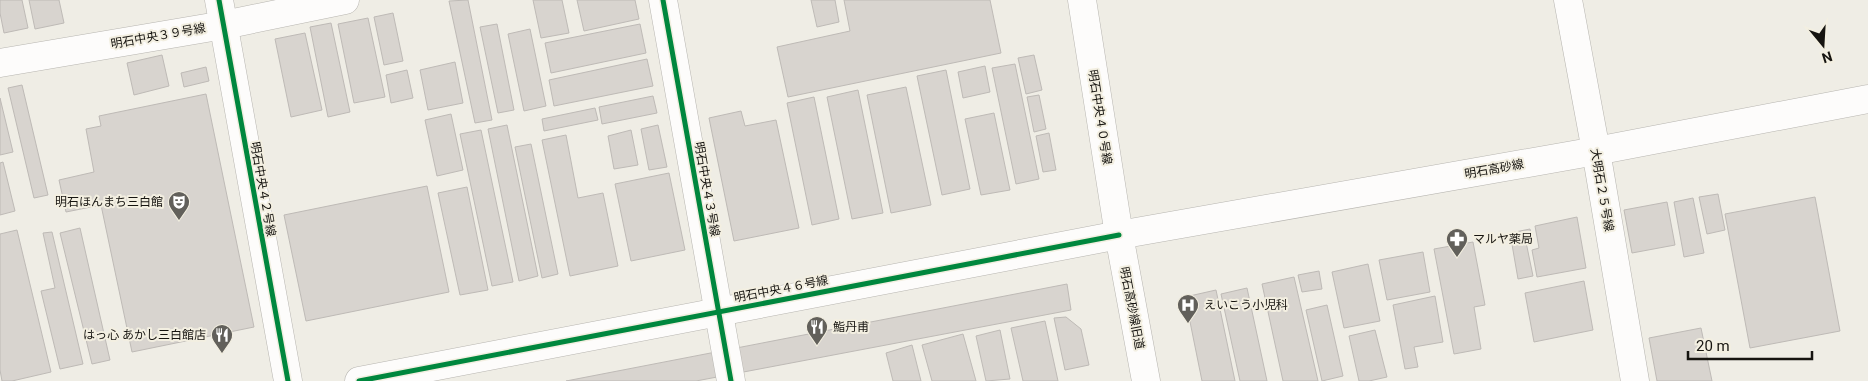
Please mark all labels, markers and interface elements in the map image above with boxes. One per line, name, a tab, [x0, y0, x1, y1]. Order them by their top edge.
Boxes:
north arrow	[1798, 20, 1848, 70]
street label: 明石中央３９号線	[110, 21, 206, 51]
text: N	[1820, 48, 1834, 67]
street label: 明石中央４０号線	[1086, 68, 1114, 166]
street label: 明石中央４２号線	[248, 141, 278, 237]
street label: 明石中央４３号線	[692, 141, 722, 237]
street label: 大明石２５号線	[1588, 147, 1616, 233]
street label: 明石高砂線	[1463, 157, 1525, 181]
theatre icon: 明石ほんまち三白館	[167, 190, 191, 221]
place label: 明石ほんまち三白館	[55, 195, 163, 209]
pharmacy icon: マルヤ薬局	[1445, 227, 1469, 258]
place label: マルヤ薬局	[1473, 232, 1533, 246]
street label: 明石高砂線旧道	[1117, 265, 1147, 351]
street label: 明石中央４６号線	[733, 273, 829, 305]
hospital icon: えいこう小児科	[1176, 293, 1200, 324]
place label: えいこう小児科	[1204, 298, 1288, 312]
restaurant icon: 鮨丹甫	[805, 315, 829, 346]
place label: 鮨丹甫	[833, 320, 869, 334]
restaurant icon: はっ心 あかし三白館店	[210, 323, 234, 354]
place label: はっ心 あかし三白館店	[83, 328, 206, 342]
scale bar	[1688, 328, 1812, 360]
text: 20 m	[1696, 337, 1730, 355]

